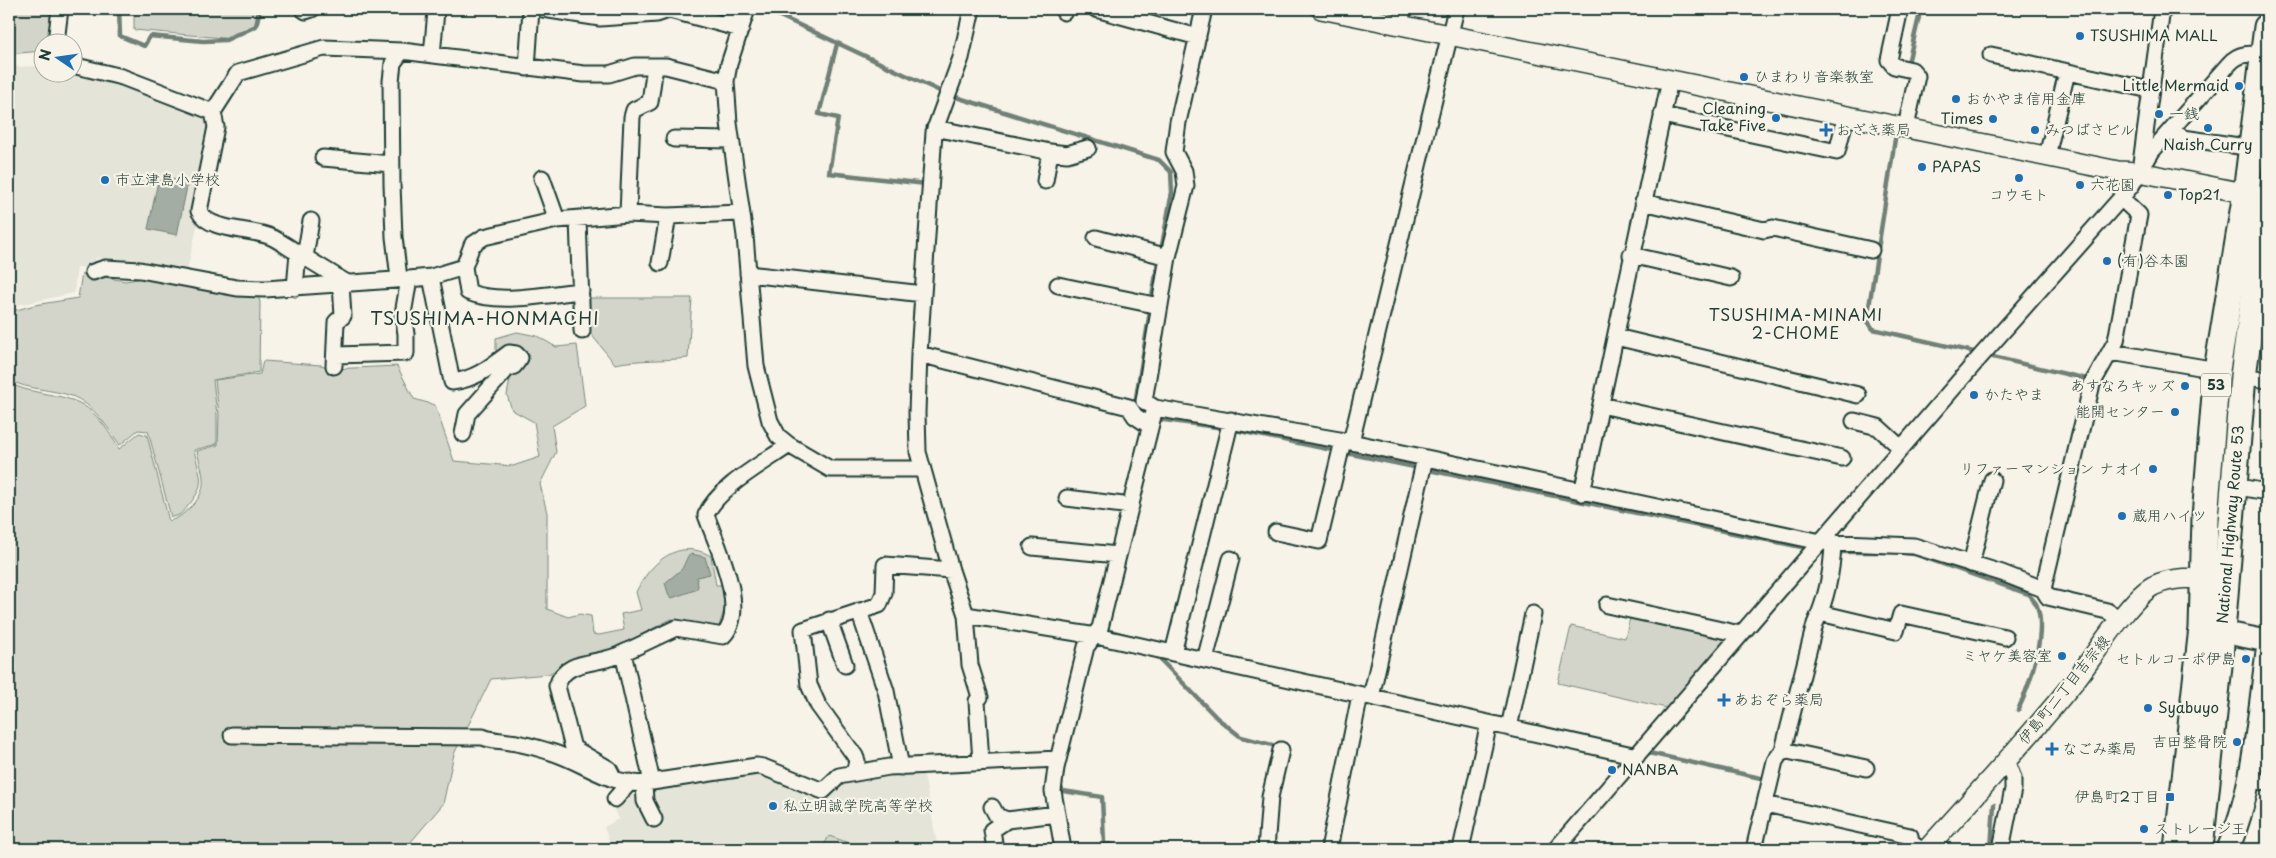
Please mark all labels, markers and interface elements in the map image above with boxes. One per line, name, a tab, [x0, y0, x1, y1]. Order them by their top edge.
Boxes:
place label: TSUSHIMA MALL	[2090, 23, 2218, 46]
marker: TSUSHIMA MALL	[2074, 30, 2086, 42]
north arrow	[32, 32, 82, 82]
text: N	[33, 47, 56, 63]
place label: ひまわり音楽教室	[1754, 64, 1874, 87]
marker: ひまわり音楽教室	[1738, 71, 1750, 83]
place label: Little Mermaid	[2123, 73, 2229, 96]
marker: Little Mermaid	[2233, 80, 2245, 92]
place label: おかやま信用金庫	[1966, 86, 2086, 109]
marker: おかやま信用金庫	[1950, 93, 1962, 105]
place label: Cleaning Take Five	[1699, 96, 1766, 136]
place label: 一銭	[2169, 101, 2199, 124]
place label: Times	[1941, 106, 1983, 129]
marker: 一銭	[2153, 108, 2165, 120]
marker: Cleaning Take Five	[1770, 112, 1782, 124]
marker: Times	[1987, 113, 1999, 125]
place label: おざき薬局	[1836, 117, 1911, 140]
place label: みつばさビル	[2045, 117, 2135, 140]
marker: Naish Curry	[2202, 122, 2214, 134]
marker: おざき薬局	[1820, 124, 1832, 136]
marker: みつばさビル	[2029, 124, 2041, 136]
place label: Naish Curry	[2163, 132, 2253, 155]
place label: PAPAS	[1932, 154, 1981, 177]
marker: PAPAS	[1916, 161, 1928, 173]
place label: 市立津島小学校	[115, 167, 220, 190]
marker: コウモト	[2013, 172, 2025, 184]
place label: 六花園	[2090, 172, 2135, 195]
marker: 市立津島小学校	[99, 174, 111, 186]
marker: 六花園	[2074, 179, 2086, 191]
place label: コウモト	[1989, 182, 2049, 205]
place label: Top21	[2178, 182, 2220, 205]
marker: Top21	[2162, 189, 2174, 201]
place label: (有)谷本園	[2117, 248, 2189, 271]
marker: (有)谷本園	[2101, 255, 2113, 267]
district label: TSUSHIMA-MINAMI 2-CHOME	[1709, 302, 1883, 344]
district label: TSUSHIMA-HONMACHI	[370, 304, 600, 331]
place label: あすなろキッズ	[2070, 373, 2175, 396]
road number: 53	[2201, 374, 2231, 396]
marker: あすなろキッズ	[2179, 380, 2191, 392]
place label: かたやま	[1984, 382, 2044, 405]
marker: かたやま	[1968, 389, 1980, 401]
place label: 能開センター	[2076, 399, 2165, 422]
marker: 能開センター	[2169, 406, 2181, 418]
street label: National Highway Route 53	[2210, 424, 2249, 624]
place label: リファーマンション ナオイ	[1960, 456, 2143, 479]
marker: リファーマンション ナオイ	[2147, 463, 2159, 475]
place label: 蔵用ハイツ	[2132, 503, 2207, 526]
marker: 蔵用ハイツ	[2116, 510, 2128, 522]
street label: 伊島町二丁目吉宗線	[2011, 629, 2114, 749]
place label: ミヤケ美容室	[1962, 643, 2052, 666]
place label: セトルコーポ伊島	[2116, 646, 2236, 669]
marker: ミヤケ美容室	[2056, 650, 2068, 662]
marker: セトルコーポ伊島	[2240, 653, 2252, 665]
place label: あおぞら薬局	[1734, 687, 1824, 710]
marker: あおぞら薬局	[1718, 694, 1730, 706]
place label: Syabuyo	[2158, 695, 2219, 718]
marker: Syabuyo	[2142, 702, 2154, 714]
place label: 吉田整骨院	[2152, 729, 2227, 752]
place label: なごみ薬局	[2062, 736, 2137, 759]
marker: 吉田整骨院	[2231, 736, 2243, 748]
marker: なごみ薬局	[2046, 743, 2058, 755]
place label: NANBA	[1622, 757, 1678, 780]
marker: NANBA	[1606, 764, 1618, 776]
place label: 伊島町2丁目	[2074, 784, 2160, 807]
marker: 伊島町2丁目	[2164, 791, 2176, 803]
place label: 私立明誠学院高等学校	[783, 793, 933, 816]
marker: 私立明誠学院高等学校	[767, 800, 779, 812]
place label: ストレージ王	[2154, 816, 2246, 839]
marker: ストレージ王	[2138, 823, 2150, 835]

